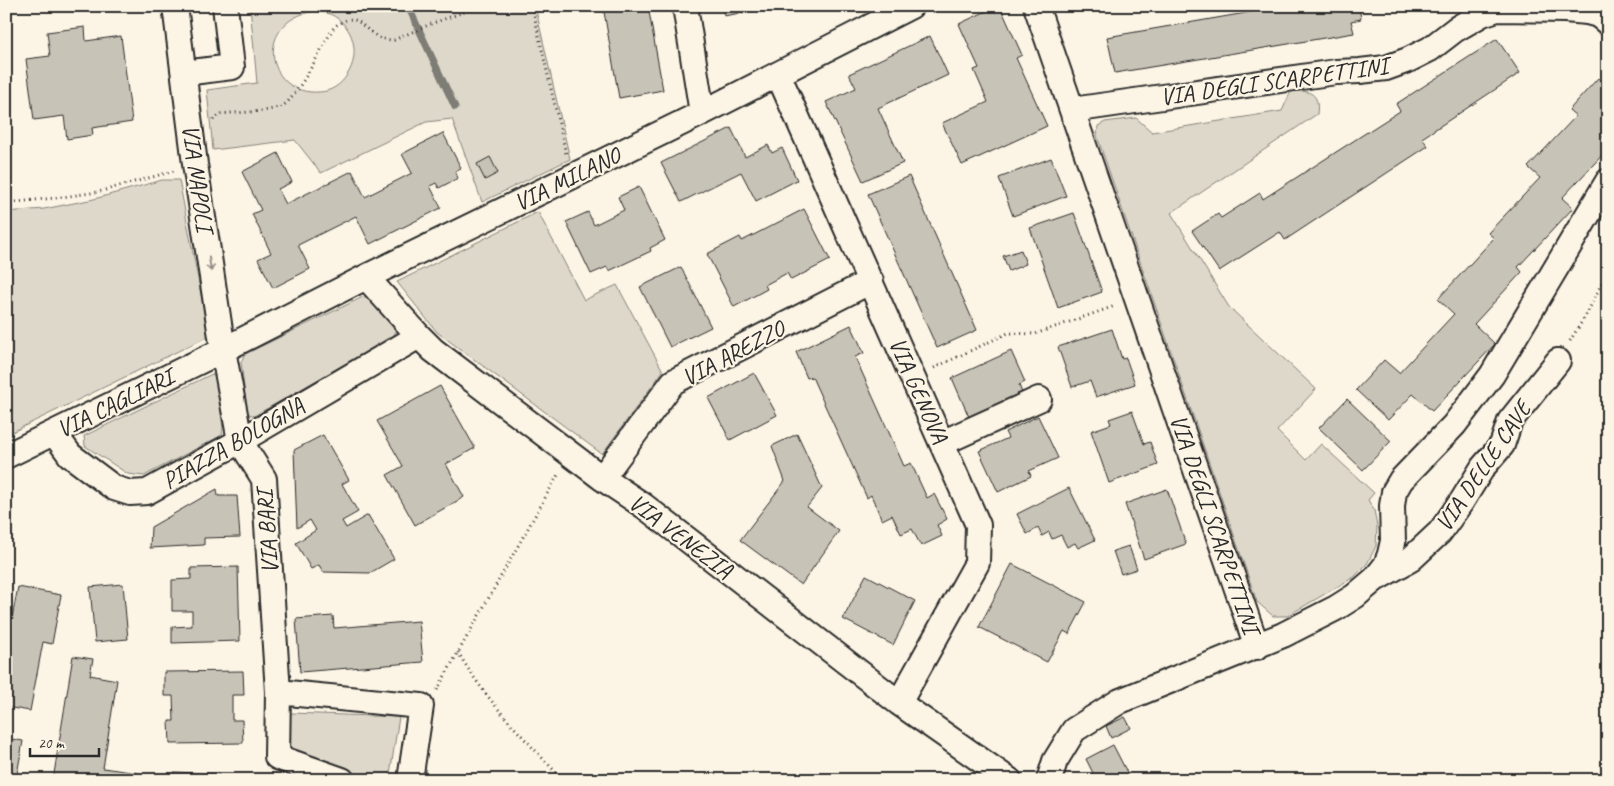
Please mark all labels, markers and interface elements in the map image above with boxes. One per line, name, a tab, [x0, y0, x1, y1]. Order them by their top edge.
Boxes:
street label: VIA DEGLI SCARPETTINI	[1158, 49, 1395, 112]
street label: VIA NAPOLI	[176, 123, 221, 239]
street label: VIA MILANO	[509, 139, 627, 218]
one-way arrow	[205, 256, 215, 272]
street label: VIA AREZZO	[677, 313, 791, 393]
street label: VIA GENOVA	[883, 333, 956, 448]
street label: VIA CAGLIARI	[52, 360, 182, 444]
street label: PIAZZA BOLOGNA	[157, 390, 310, 496]
street label: VIA DELLE CAVE	[1428, 393, 1539, 537]
street label: VIA DEGLI SCARPETTINI	[1163, 411, 1268, 643]
street label: VIA BARI	[249, 484, 285, 575]
street label: VIA VENEZIA	[623, 487, 740, 585]
scale bar	[30, 726, 99, 758]
text: 20 m	[38, 734, 65, 753]

